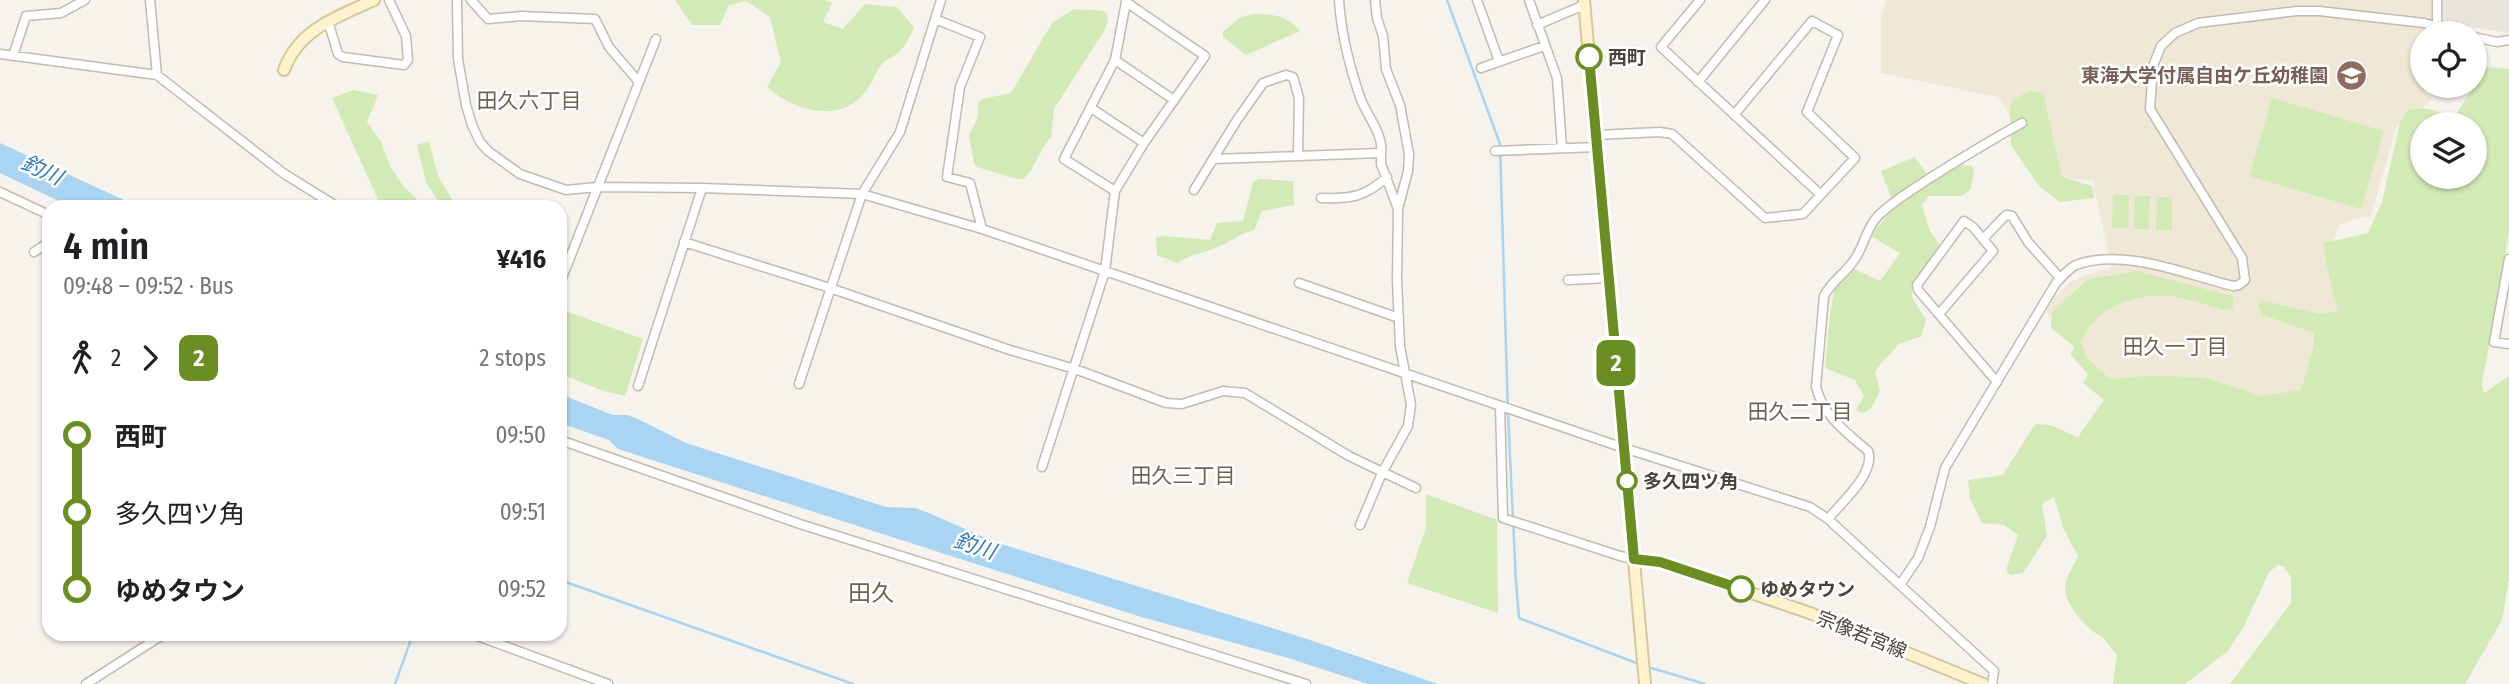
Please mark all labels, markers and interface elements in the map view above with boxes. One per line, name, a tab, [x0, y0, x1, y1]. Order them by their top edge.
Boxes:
map controls	[2410, 21, 2487, 189]
button: locate	[2410, 21, 2487, 98]
marker: 西町	[1576, 44, 1602, 70]
place label: 西町	[1608, 46, 1646, 69]
school or university icon: 東海大学付属自由ケ丘幼稚園	[2334, 58, 2368, 92]
place label: 東海大学付属自由ケ丘幼稚園	[2081, 64, 2328, 87]
district label: 田久六丁目	[477, 88, 582, 114]
button: layers	[2410, 112, 2487, 189]
water label: 釣川	[17, 149, 68, 192]
text: 4 min	[63, 223, 149, 269]
text: ¥416	[497, 244, 546, 275]
text: 09:48 – 09:52 · Bus	[63, 272, 234, 300]
district label: 田久一丁目	[2123, 334, 2228, 360]
icon: walk	[63, 339, 101, 377]
icon: forward	[131, 339, 169, 377]
line badge: 2	[1593, 340, 1639, 386]
text: 2	[111, 344, 121, 372]
text: 2	[193, 344, 204, 372]
text: 2 stops	[479, 344, 546, 372]
text: 2	[1610, 349, 1622, 377]
district label: 田久二丁目	[1748, 399, 1853, 425]
text: 09:50	[496, 421, 546, 449]
text: 西町	[115, 422, 167, 453]
district label: 田久三丁目	[1131, 463, 1236, 489]
place label: 多久四ツ角	[1643, 470, 1738, 493]
marker: 多久四ツ角	[1617, 471, 1637, 491]
text: 09:51	[500, 498, 546, 526]
text: 多久四ツ角	[115, 499, 245, 530]
water label: 釣川	[951, 527, 1001, 565]
text: 09:52	[498, 575, 546, 603]
text: ゆめタウン	[115, 576, 245, 607]
marker: ゆめタウン	[1728, 576, 1754, 602]
place label: ゆめタウン	[1760, 578, 1855, 601]
district label: 田久	[848, 579, 894, 607]
street label: 宗像若宮線	[1813, 606, 1910, 663]

